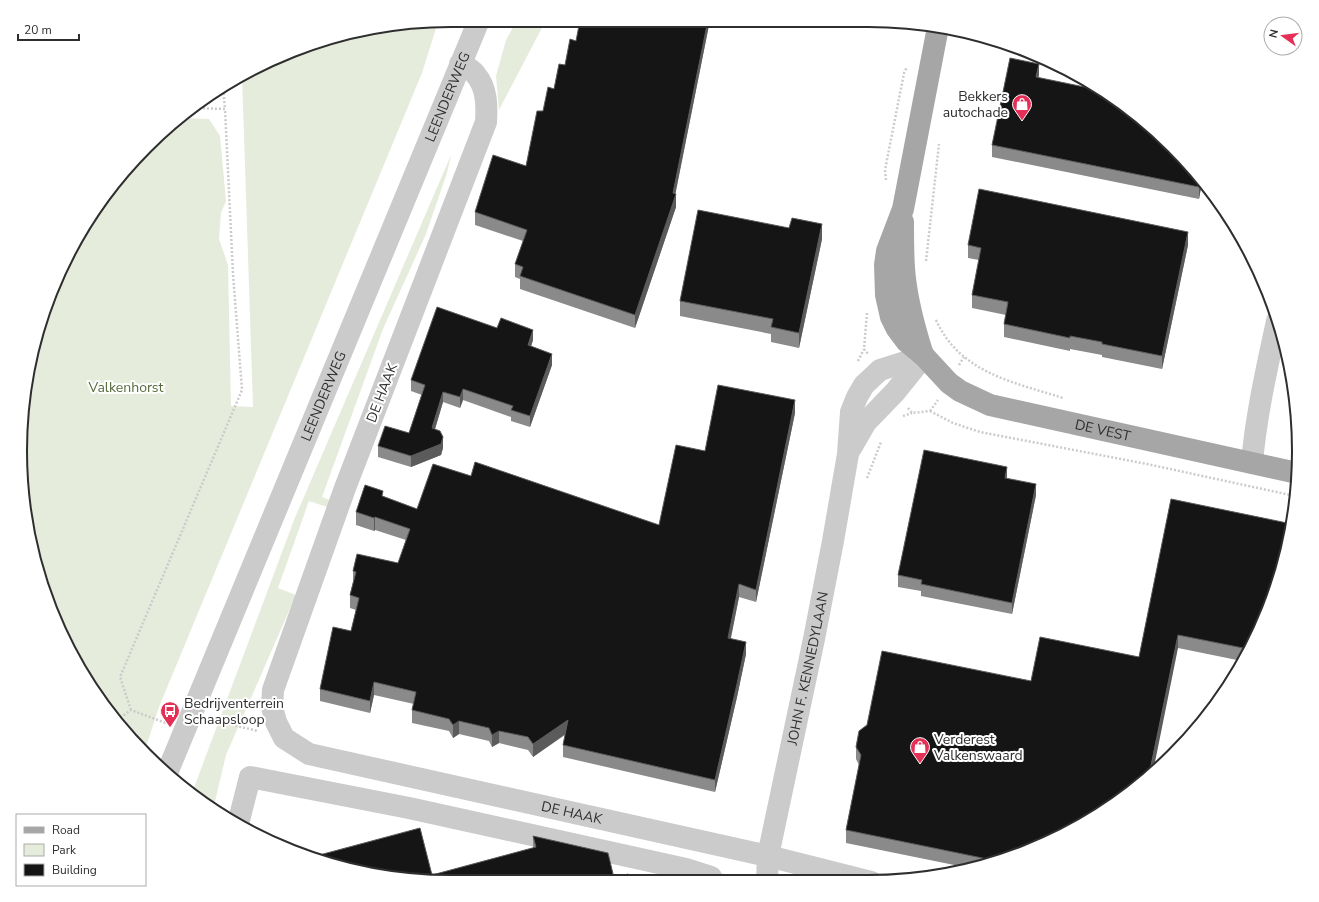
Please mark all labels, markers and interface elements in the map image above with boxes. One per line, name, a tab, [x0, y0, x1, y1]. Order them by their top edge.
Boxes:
scale bar	[18, 16, 79, 42]
north arrow	[1263, 16, 1303, 56]
text: 20 m	[24, 22, 52, 38]
text: N	[1266, 28, 1282, 40]
street label: LEENDERWEG	[420, 49, 474, 145]
place label: Bekkers autochade	[943, 87, 1008, 122]
shop icon: Bekkers autochade	[1011, 93, 1033, 121]
street label: LEENDERWEG	[296, 348, 350, 444]
street label: DE HAAK	[362, 360, 402, 425]
park label: Valkenhorst	[88, 378, 164, 397]
street label: DE VEST	[1073, 415, 1133, 446]
street label: JOHN F. KENNEDYLAAN	[782, 590, 833, 748]
place label: Bedrijventerrein Schaapsloop	[184, 694, 284, 729]
bus stop icon: Bedrijventerrein Schaapsloop	[159, 700, 181, 728]
place label: Verderest Valkenswaard	[933, 730, 1023, 765]
shop icon: Verderest Valkenswaard	[909, 736, 931, 764]
street label: DE HAAK	[540, 796, 604, 828]
legend	[16, 814, 146, 886]
text: Road	[52, 822, 80, 838]
text: Park	[52, 842, 77, 858]
text: Building	[52, 862, 97, 878]

